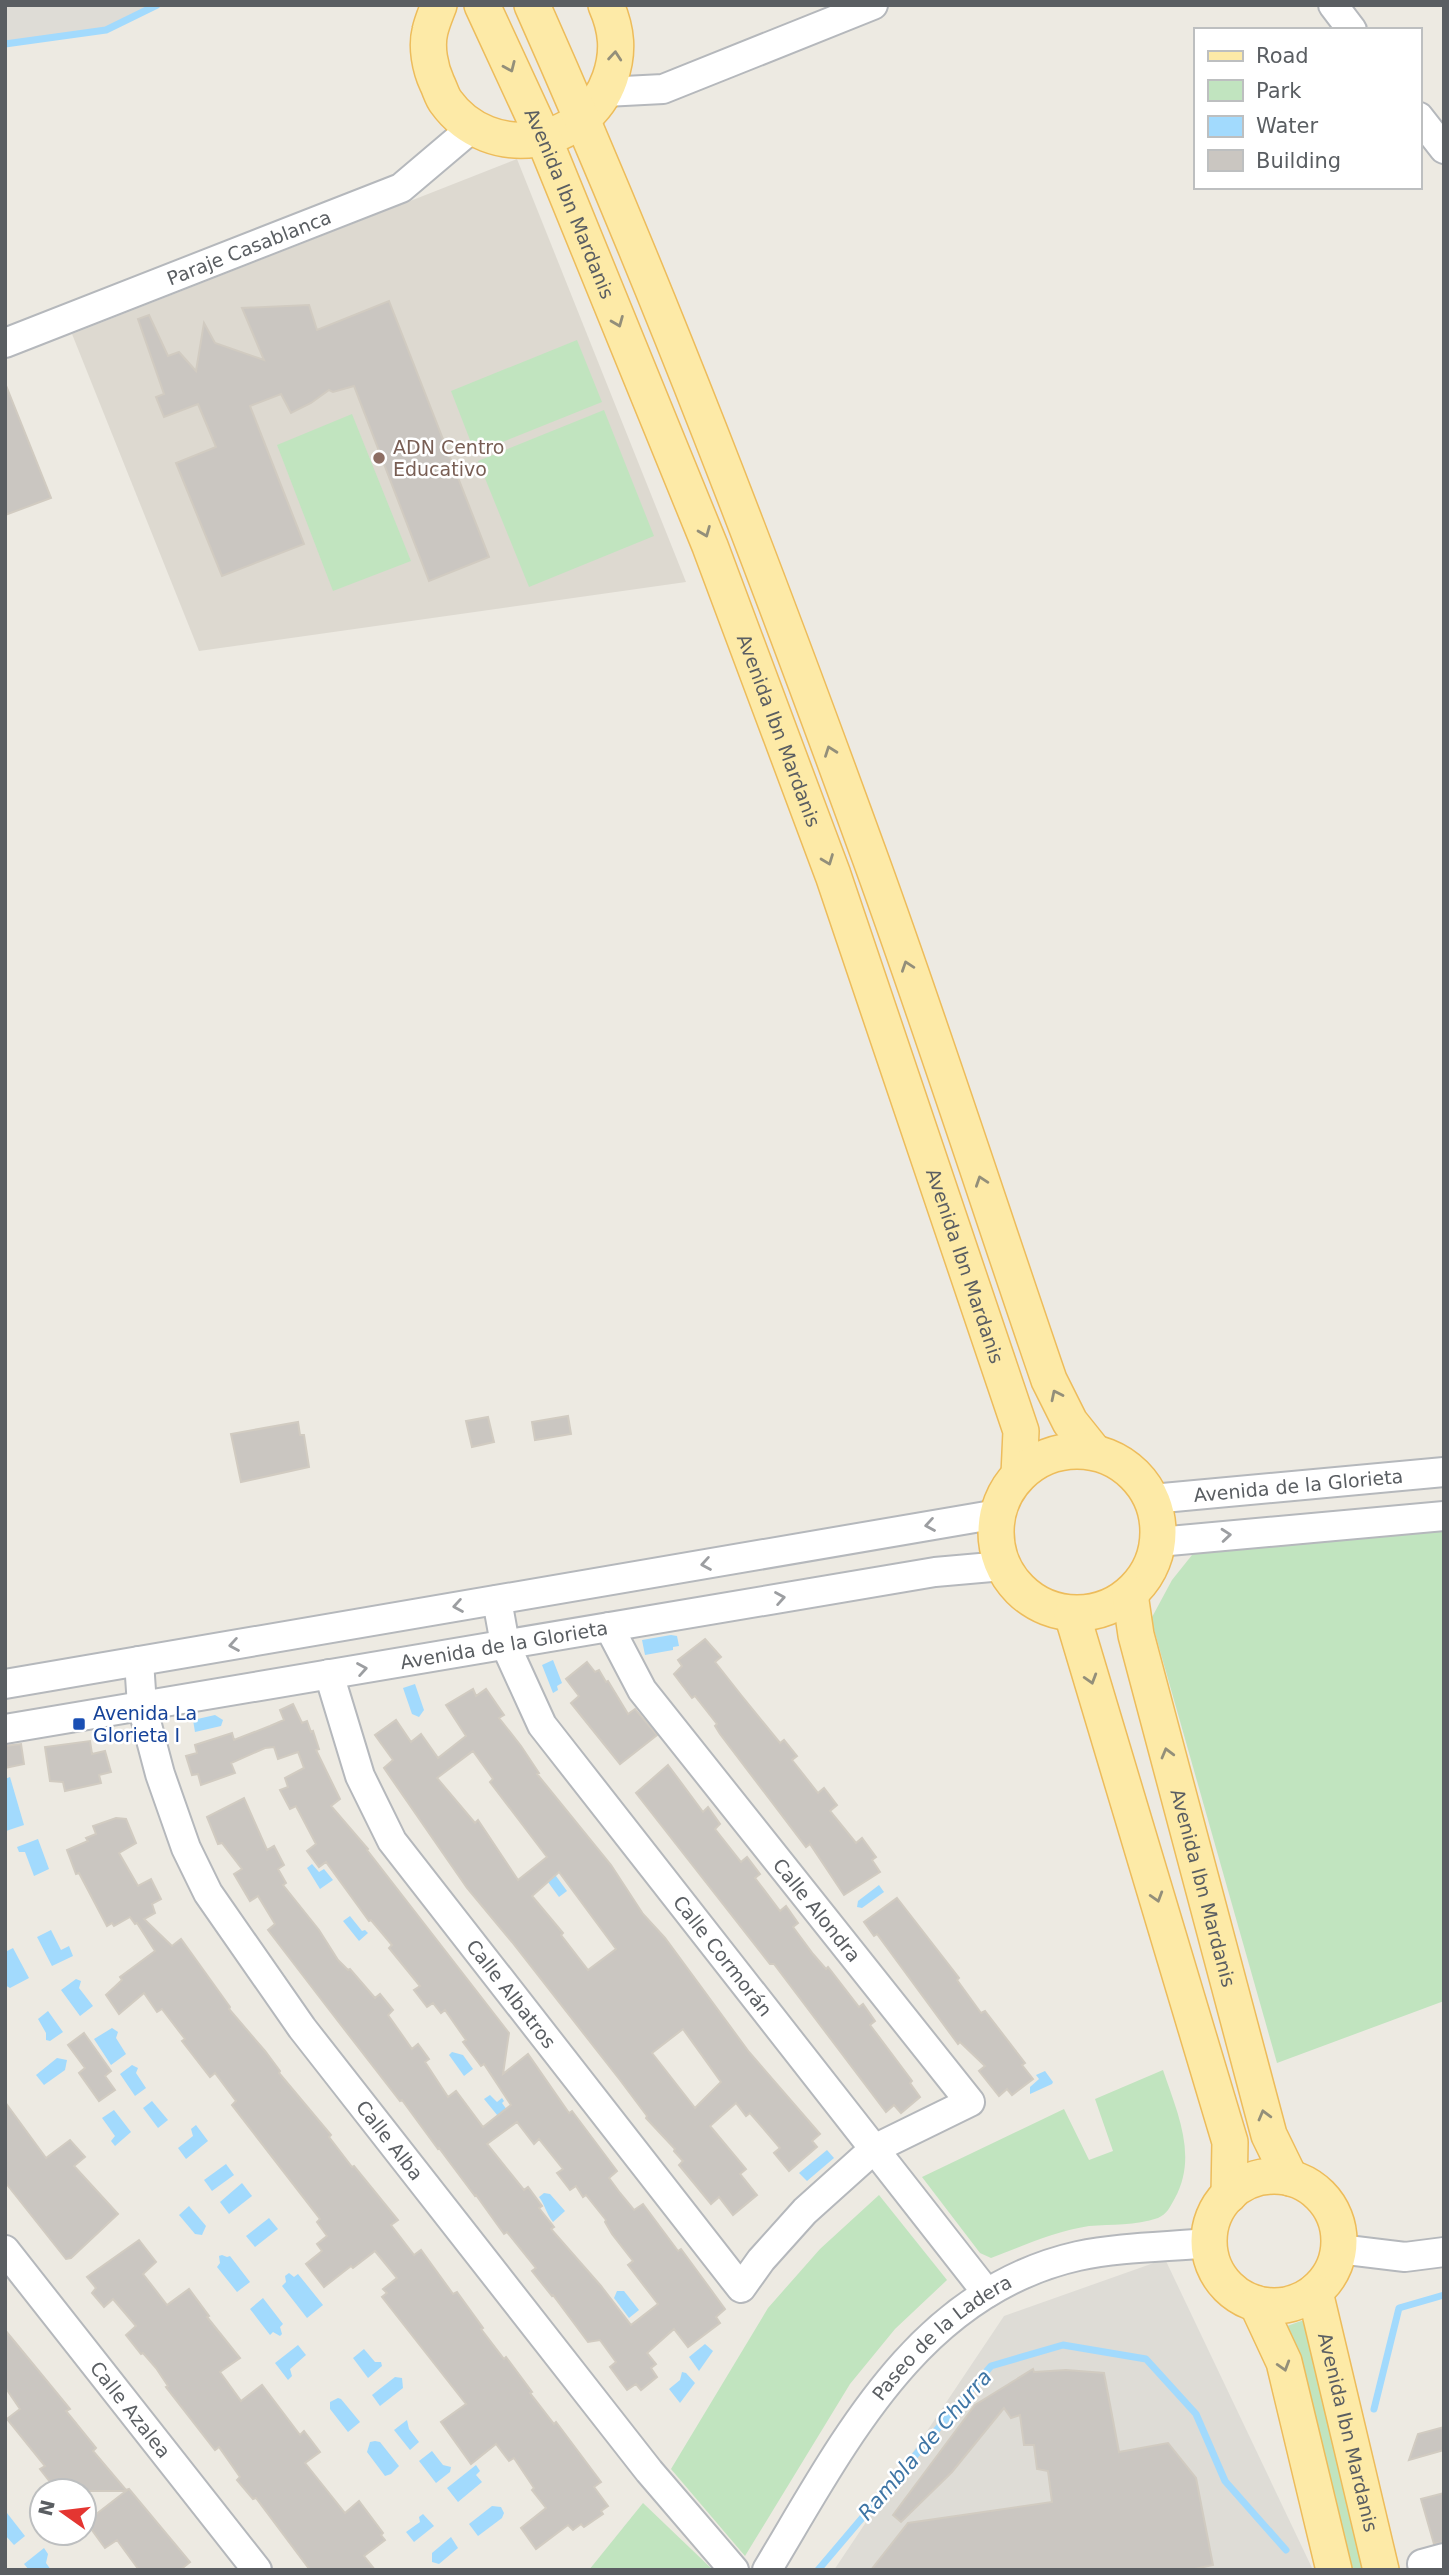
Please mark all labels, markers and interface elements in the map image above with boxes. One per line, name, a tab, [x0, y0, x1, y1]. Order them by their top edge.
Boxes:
legend	[1194, 28, 1421, 189]
text: Road	[1256, 44, 1309, 68]
one-way arrow	[607, 50, 622, 62]
one-way arrow	[502, 60, 516, 73]
text: Park	[1256, 79, 1302, 103]
street label: Avenida Ibn Mardanis	[520, 105, 619, 302]
text: Water	[1256, 114, 1318, 138]
text: Building	[1256, 149, 1341, 173]
street label: Paraje Casablanca	[164, 205, 334, 290]
one-way arrow	[610, 315, 624, 327]
place label: ADN Centro Educativo	[393, 436, 504, 480]
marker: ADN Centro Educativo	[371, 450, 387, 466]
one-way arrow	[696, 526, 710, 538]
street label: Avenida Ibn Mardanis	[733, 631, 825, 830]
one-way arrow	[824, 746, 838, 758]
one-way arrow	[819, 853, 833, 865]
one-way arrow	[901, 960, 915, 972]
street label: Avenida Ibn Mardanis	[922, 1166, 1008, 1366]
one-way arrow	[975, 1175, 989, 1187]
one-way arrow	[1051, 1390, 1065, 1402]
street label: Avenida de la Glorieta	[1193, 1465, 1404, 1506]
one-way arrow	[925, 1517, 936, 1532]
one-way arrow	[1221, 1528, 1232, 1543]
one-way arrow	[700, 1556, 712, 1571]
one-way arrow	[774, 1591, 786, 1606]
one-way arrow	[452, 1598, 464, 1613]
street label: Avenida de la Glorieta	[398, 1616, 609, 1673]
one-way arrow	[228, 1636, 240, 1651]
one-way arrow	[357, 1662, 368, 1677]
one-way arrow	[1083, 1673, 1098, 1685]
place label: Avenida La Glorieta I	[93, 1702, 197, 1746]
marker: Avenida La Glorieta I	[71, 1716, 87, 1732]
one-way arrow	[1161, 1748, 1175, 1760]
street label: Avenida Ibn Mardanis	[1166, 1786, 1240, 1989]
street label: Calle Alondra	[769, 1854, 865, 1966]
street label: Calle Cormorán	[669, 1891, 777, 2021]
one-way arrow	[1148, 1891, 1163, 1903]
street label: Calle Albatros	[462, 1935, 561, 2053]
street label: Calle Alba	[352, 2096, 428, 2184]
one-way arrow	[1257, 2109, 1272, 2121]
street label: Paseo de la Ladera	[867, 2270, 1015, 2404]
street label: Avenida Ibn Mardanis	[1314, 2330, 1383, 2534]
street label: Calle Azalea	[86, 2357, 175, 2462]
one-way arrow	[1276, 2360, 1291, 2372]
water label: Rambla de Churra	[853, 2365, 997, 2525]
north arrow	[28, 2477, 98, 2547]
text: N	[34, 2498, 59, 2518]

